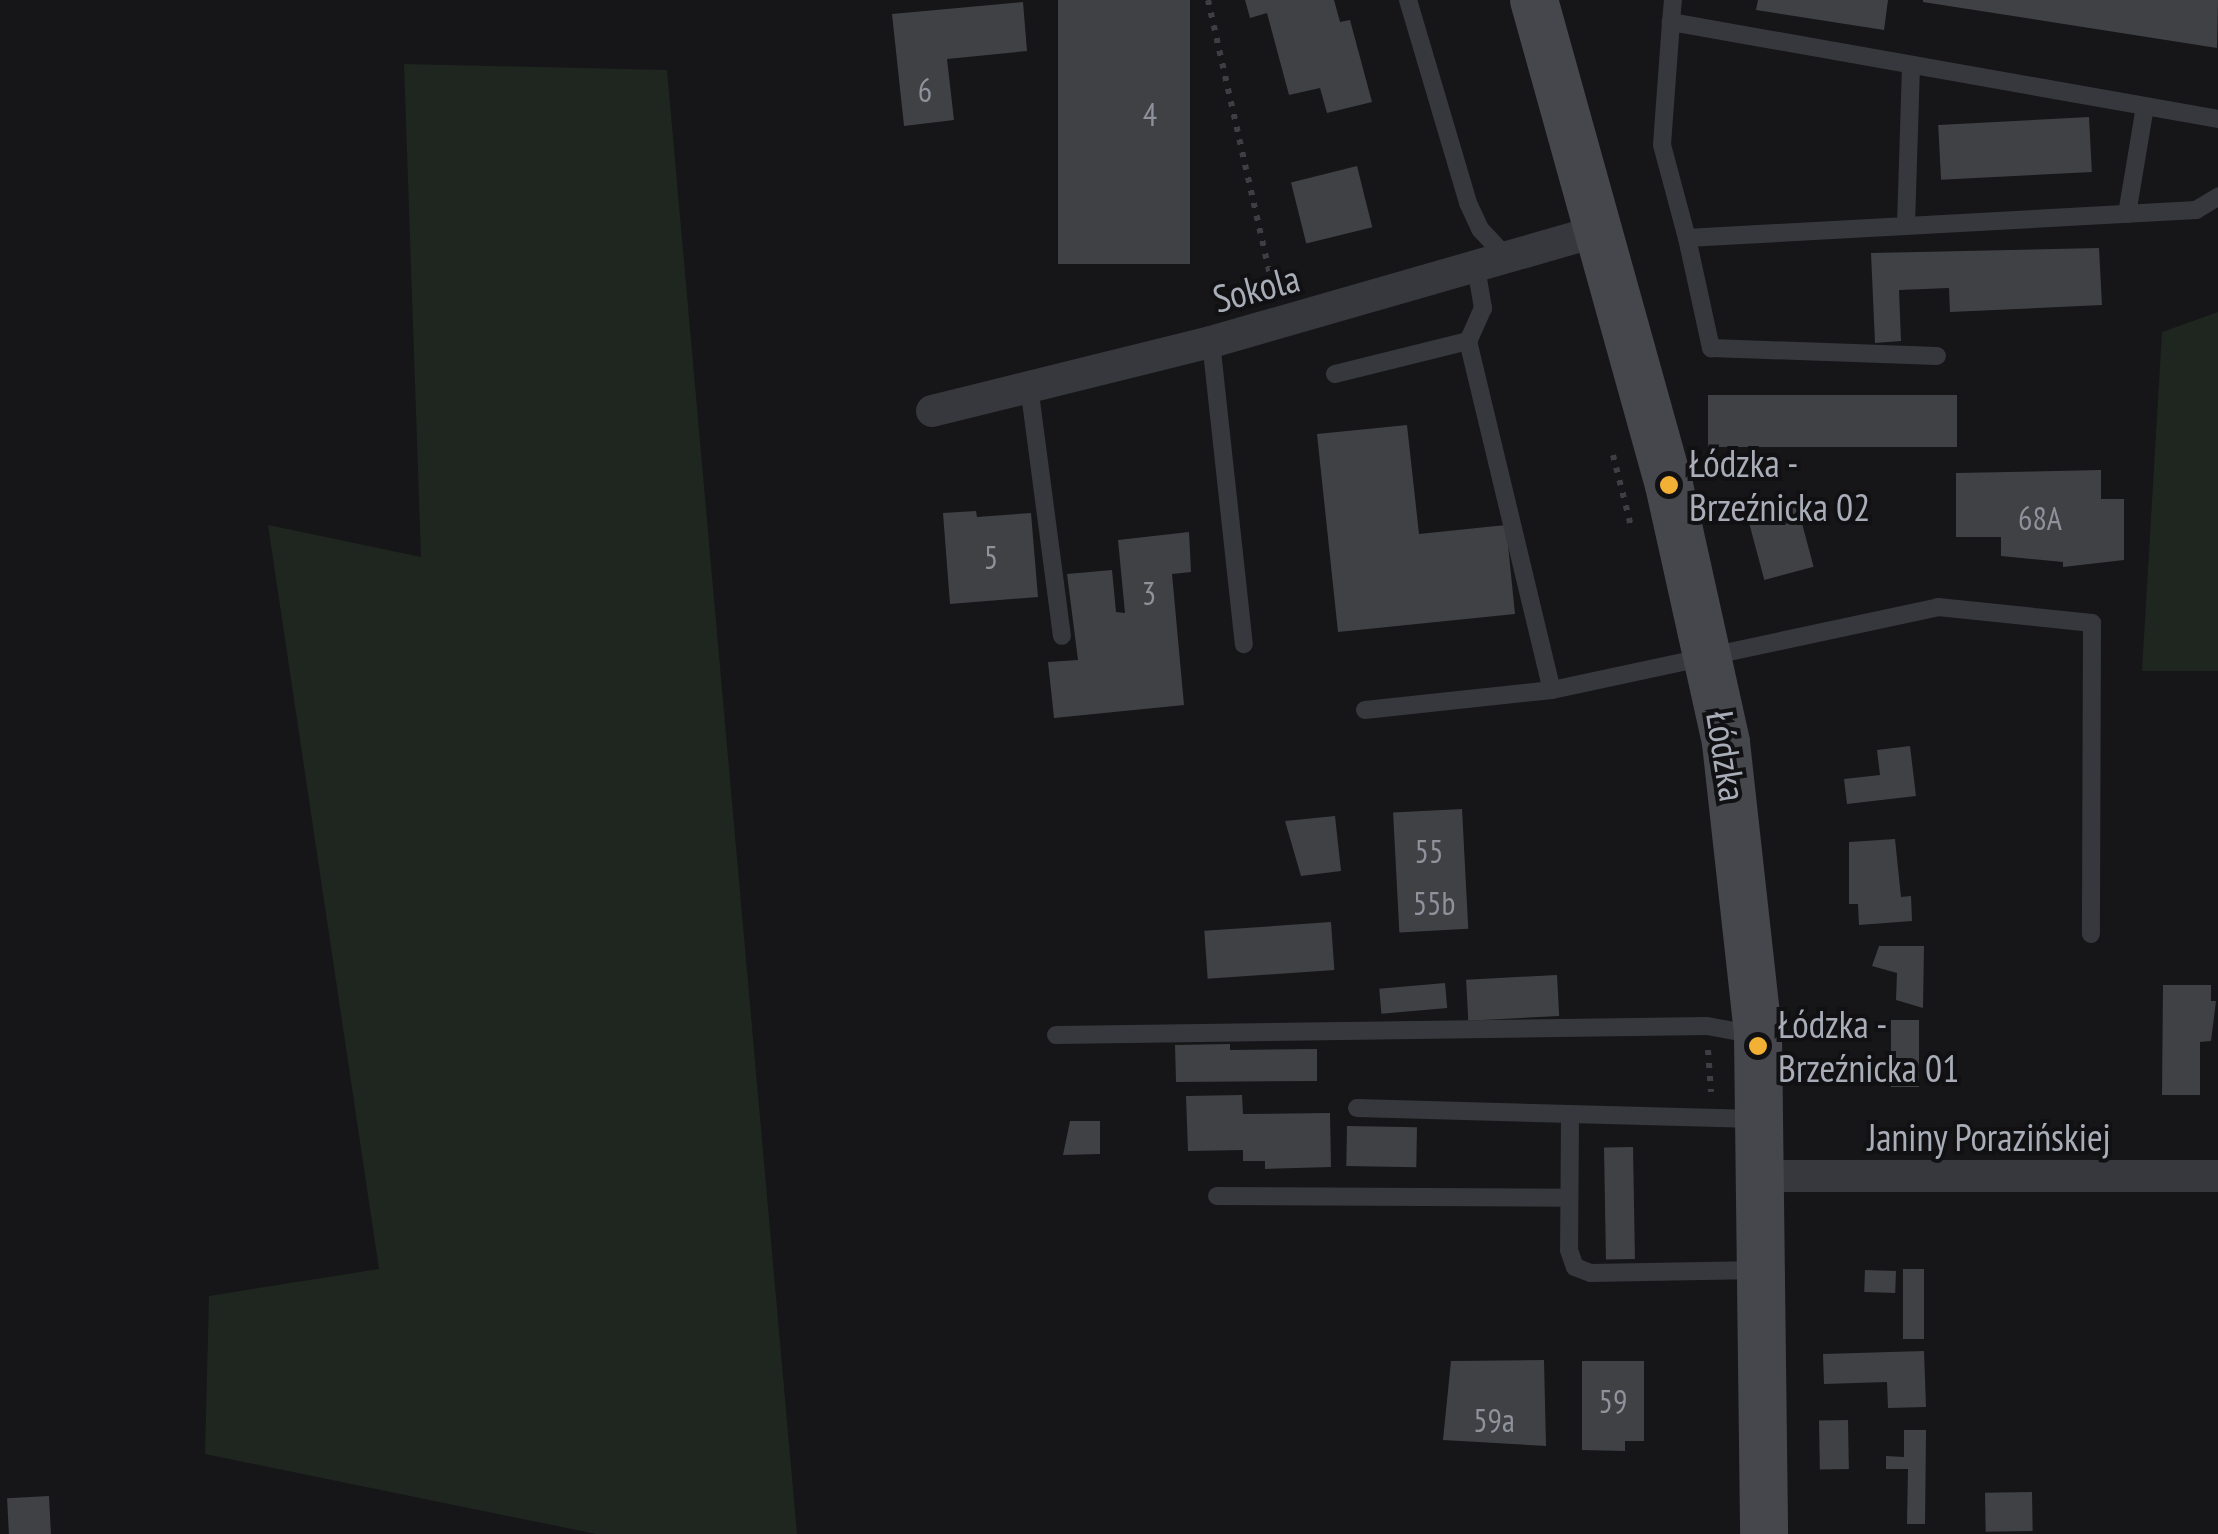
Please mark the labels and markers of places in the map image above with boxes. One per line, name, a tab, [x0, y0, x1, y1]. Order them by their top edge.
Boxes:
place label: Łódzka - Brzeźnicka 02	[1689, 440, 1870, 530]
marker: Łódzka - Brzeźnicka 02	[1658, 474, 1680, 496]
place label: Łódzka - Brzeźnicka 01	[1778, 1001, 1959, 1090]
marker: Łódzka - Brzeźnicka 01	[1747, 1035, 1769, 1057]

